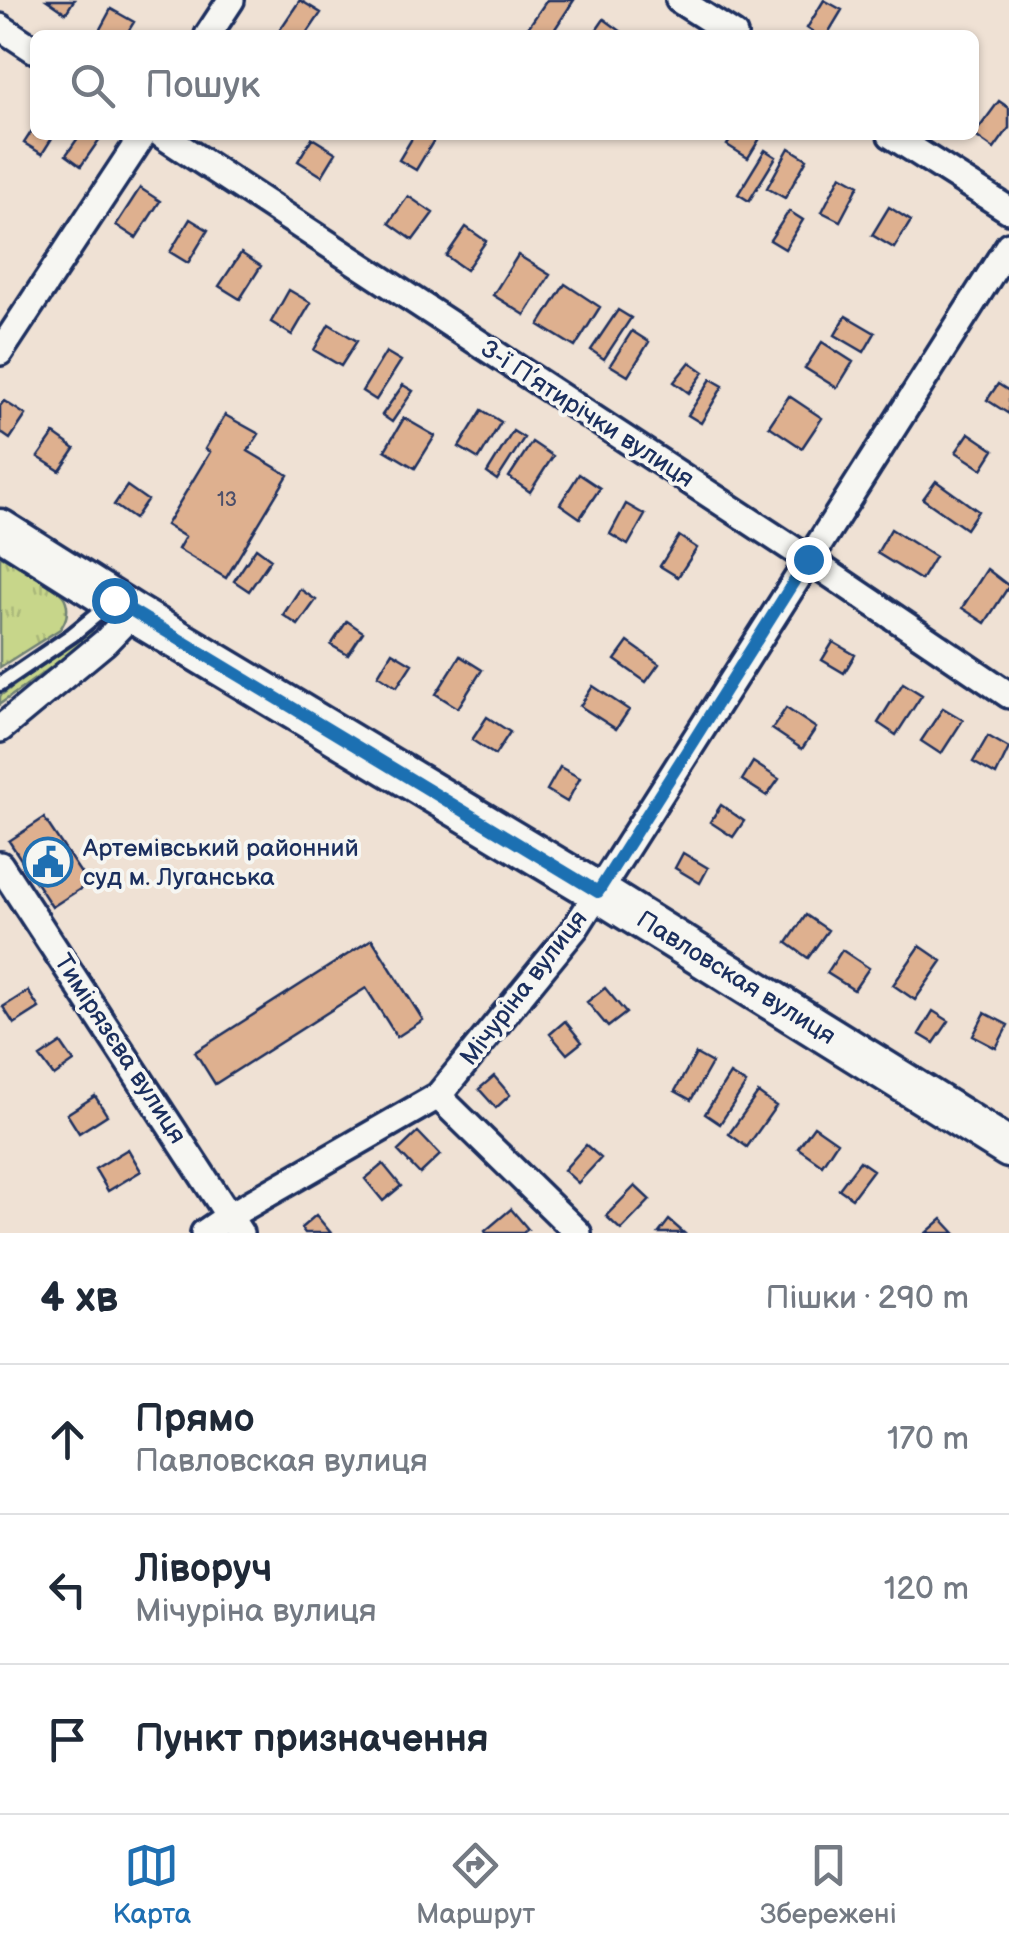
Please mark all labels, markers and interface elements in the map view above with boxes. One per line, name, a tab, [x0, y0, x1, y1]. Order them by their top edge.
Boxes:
search box	[30, 30, 979, 140]
icon: search	[65, 58, 120, 113]
text: Пошук	[145, 63, 260, 108]
street label: 3-ї П’ятирічки вулиця	[474, 333, 700, 495]
house number: 13	[217, 488, 237, 512]
route end	[786, 537, 832, 583]
route start	[92, 578, 138, 624]
place label: Артемівський районний суд м. Луганська	[82, 833, 359, 893]
public building icon: Артемівський районний суд м. Луганська	[22, 836, 74, 888]
street label: Мічуріна вулиця	[454, 904, 594, 1072]
street label: Павловская вулиця	[631, 904, 841, 1052]
street label: Тимірязєва вулиця	[47, 948, 193, 1150]
text: 4 хв	[40, 1273, 118, 1324]
text: Пішки · 290 m	[765, 1279, 969, 1318]
text: Прямо	[135, 1397, 254, 1442]
icon: ahead	[40, 1412, 95, 1467]
text: 170 m	[887, 1420, 969, 1459]
text: Павловская вулиця	[135, 1442, 428, 1481]
text: Ліворуч	[135, 1547, 272, 1592]
icon: left	[40, 1562, 95, 1617]
text: 120 m	[884, 1570, 969, 1609]
text: Мічуріна вулиця	[135, 1592, 377, 1631]
icon: arrive	[40, 1712, 95, 1767]
text: Пункт призначення	[135, 1717, 489, 1762]
tab: Карта	[112, 1838, 191, 1931]
tab: Маршрут	[416, 1838, 535, 1931]
tab: Збережені	[760, 1838, 897, 1931]

